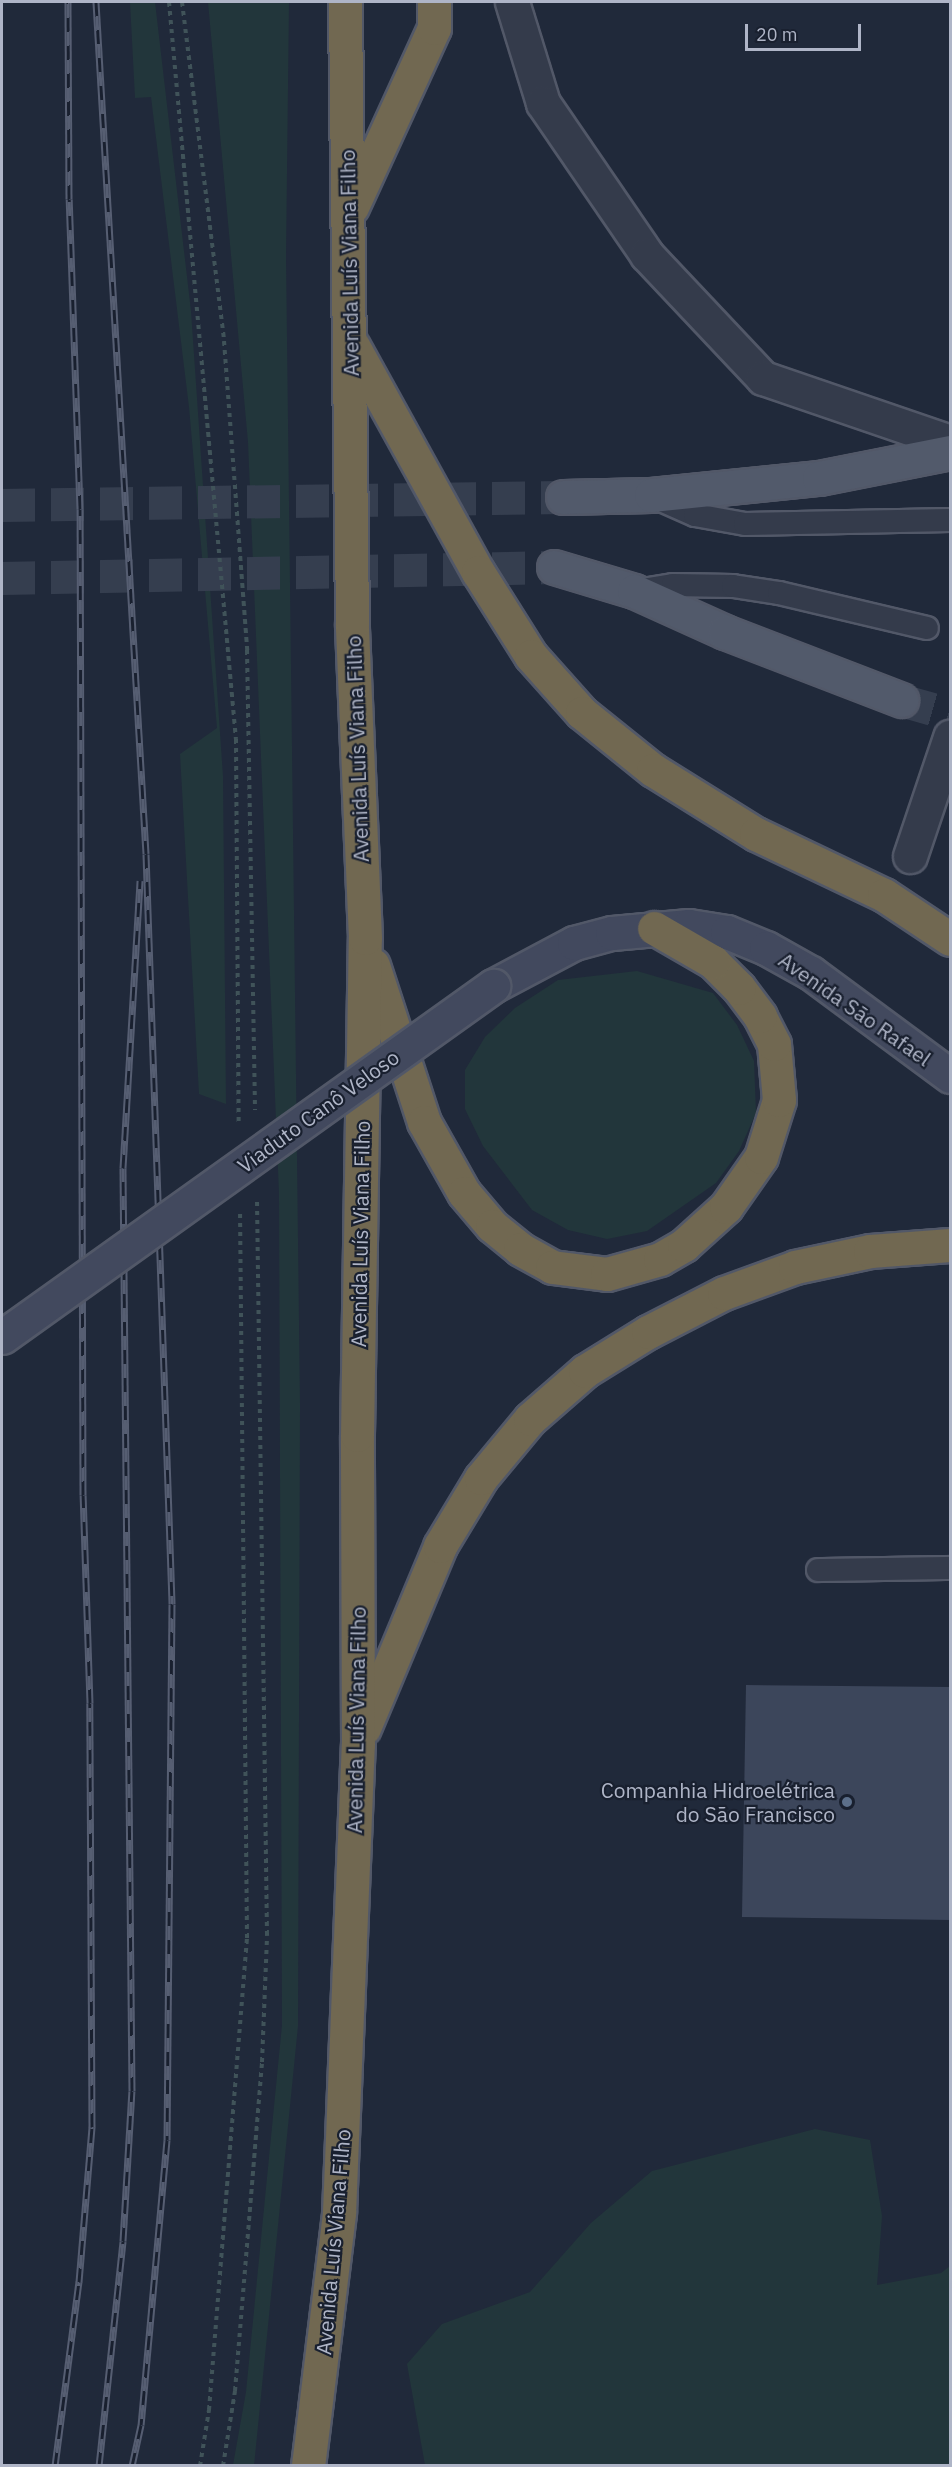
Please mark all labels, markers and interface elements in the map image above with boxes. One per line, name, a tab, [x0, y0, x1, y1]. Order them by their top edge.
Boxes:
scale bar	[748, 12, 864, 50]
text: 20 m	[756, 23, 798, 46]
street label: Avenida Luís Viana Filho	[334, 149, 364, 377]
street label: Avenida Luís Viana Filho	[340, 635, 374, 863]
street label: Avenida São Rafael	[774, 947, 936, 1071]
street label: Viaduto Canô Veloso	[232, 1044, 404, 1178]
street label: Avenida Luís Viana Filho	[345, 1120, 375, 1348]
street label: Avenida Luís Viana Filho	[341, 1606, 371, 1834]
place label: Companhia Hidroelétrica do São Francisco	[601, 1777, 835, 1827]
marker: Companhia Hidroelétrica do São Francisco	[840, 1795, 854, 1809]
street label: Avenida Luís Viana Filho	[311, 2128, 355, 2356]

